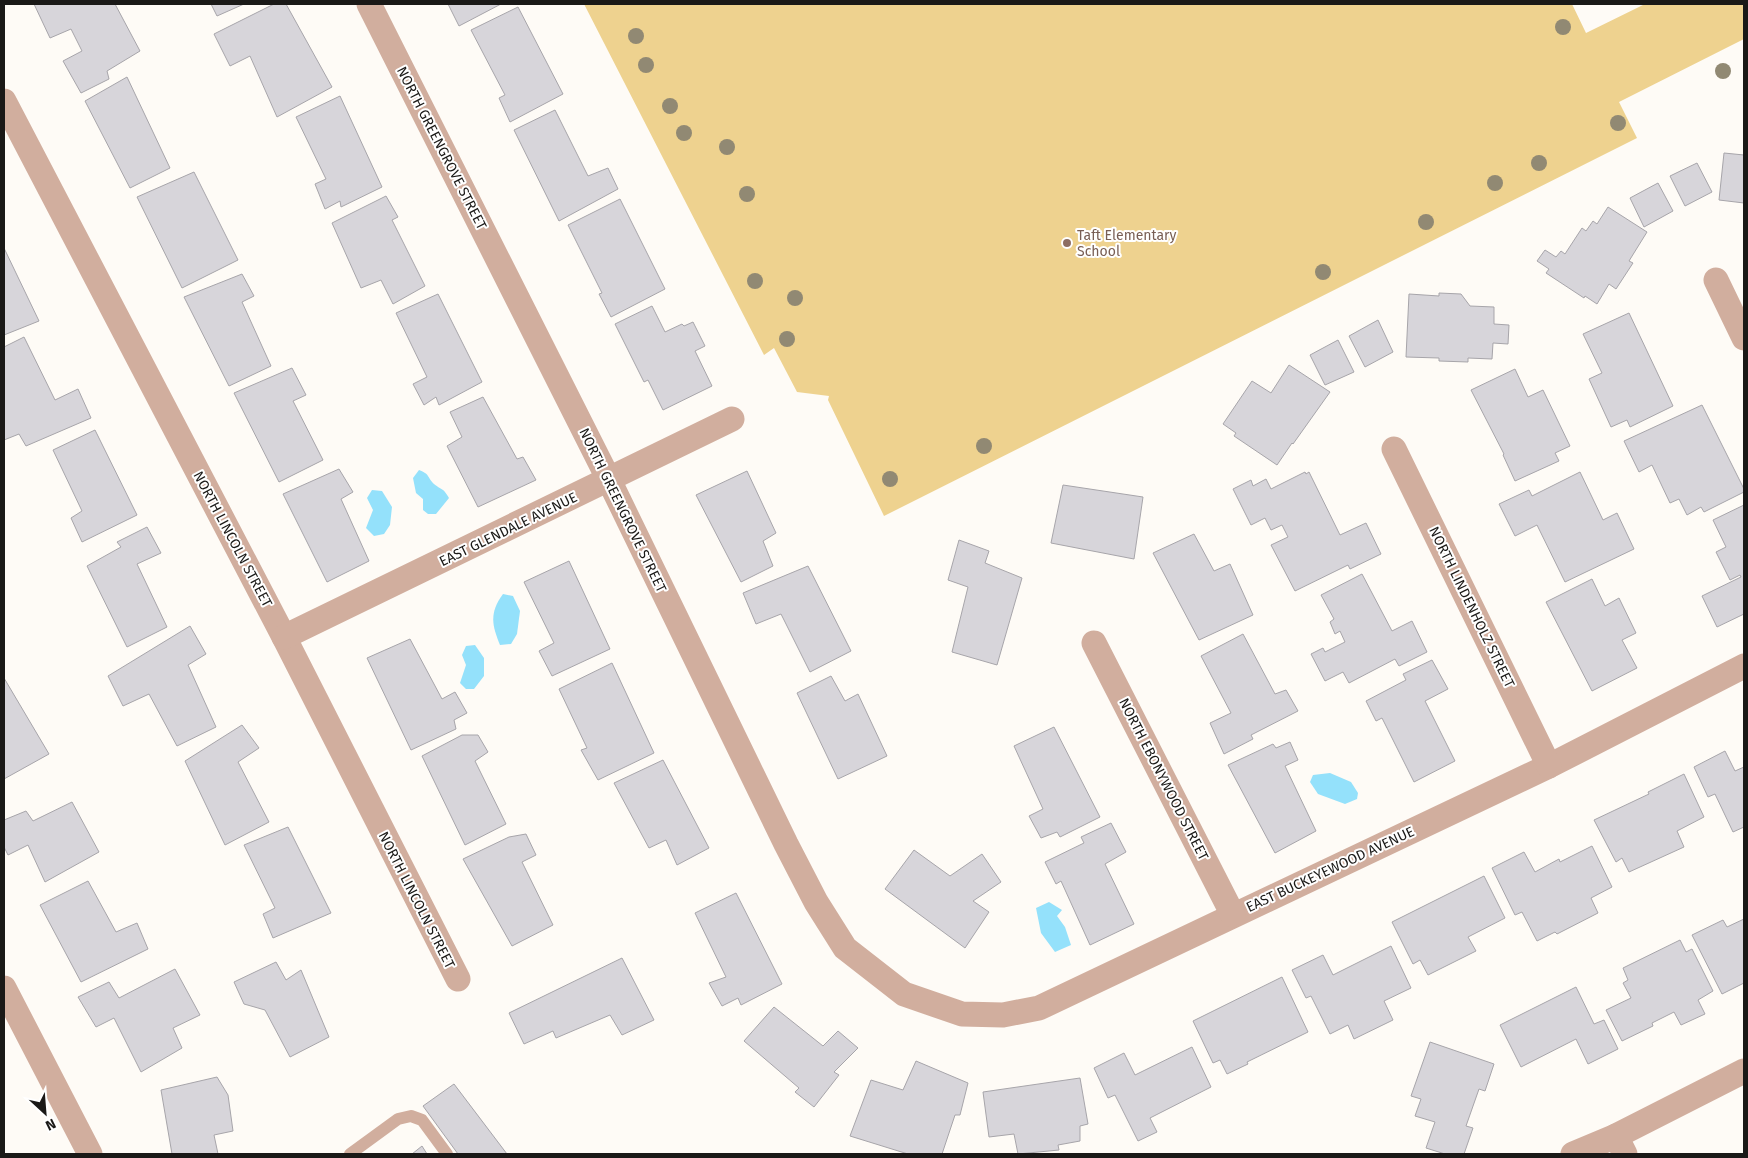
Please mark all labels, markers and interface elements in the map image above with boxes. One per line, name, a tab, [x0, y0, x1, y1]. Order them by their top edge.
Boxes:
street label: NORTH GREENGROVE STREET	[393, 64, 491, 233]
place label: Taft Elementary School	[1077, 227, 1176, 260]
marker: Taft Elementary School	[1061, 237, 1073, 249]
street label: NORTH GREENGROVE STREET	[575, 425, 670, 596]
street label: NORTH LINCOLN STREET	[190, 468, 276, 611]
street label: EAST GLENDALE AVENUE	[437, 489, 580, 570]
street label: NORTH LINDENHOLZ STREET	[1425, 524, 1518, 691]
street label: NORTH EBONYWOOD STREET	[1115, 695, 1212, 864]
street label: EAST BUCKEYEWOOD AVENUE	[1244, 823, 1417, 916]
street label: NORTH LINCOLN STREET	[375, 829, 459, 972]
north arrow	[20, 1088, 70, 1138]
text: N	[43, 1115, 58, 1134]

